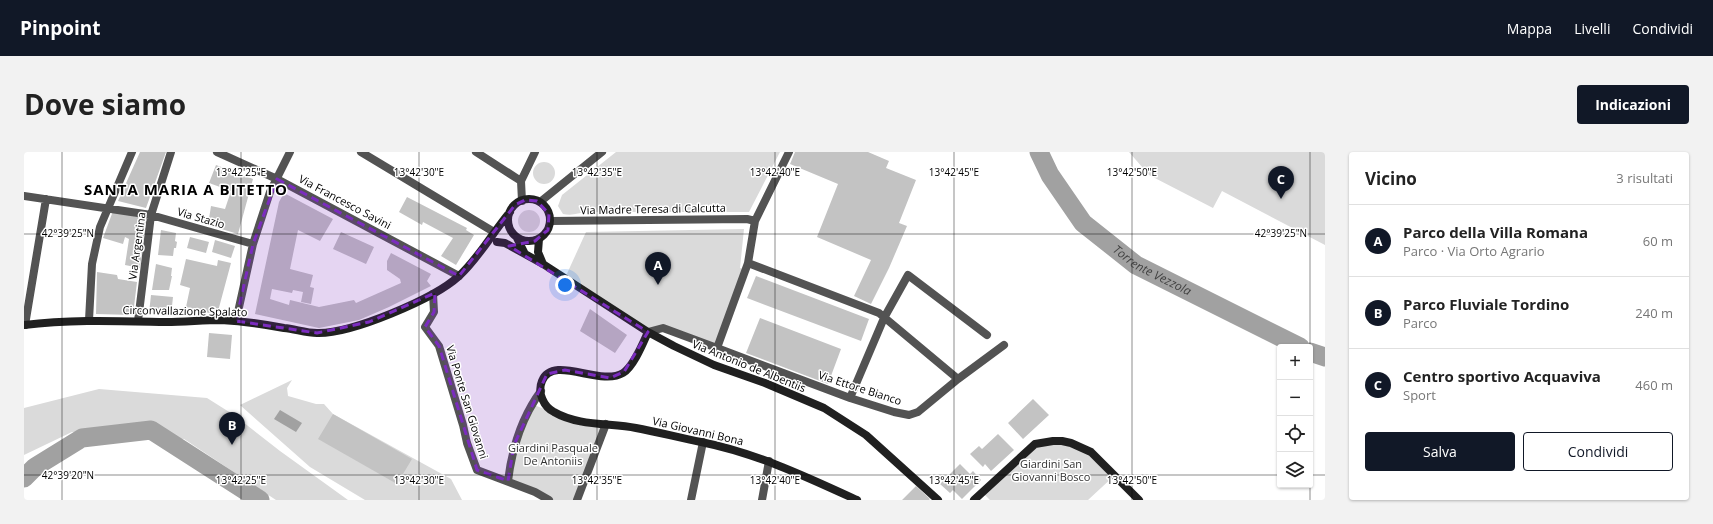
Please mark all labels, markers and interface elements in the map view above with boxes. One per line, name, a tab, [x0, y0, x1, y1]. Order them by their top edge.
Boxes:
text: Pinpoint	[20, 15, 101, 41]
text: Mappa	[1507, 19, 1552, 38]
text: Livelli	[1574, 19, 1610, 38]
text: Condividi	[1632, 19, 1693, 38]
text: Dove siamo	[24, 85, 186, 123]
button: Indicazioni	[1577, 85, 1689, 124]
text: 13°42'25"E	[216, 165, 266, 179]
text: 13°42'30"E	[394, 165, 444, 179]
text: 13°42'35"E	[572, 165, 622, 179]
text: 13°42'40"E	[750, 165, 800, 179]
text: 13°42'45"E	[929, 165, 979, 179]
text: 13°42'50"E	[1107, 165, 1157, 179]
pin: C	[1268, 166, 1294, 199]
text: Vicino	[1365, 167, 1417, 190]
text: 3 risultati	[1616, 169, 1673, 187]
street label: Via Francesco Savini	[296, 171, 394, 232]
district label: SANTA MARIA A BITETTO	[84, 179, 288, 199]
street label: Via Madre Teresa di Calcutta	[580, 200, 726, 217]
street label: Via Stazio	[176, 204, 227, 232]
street label: Via Argentina	[124, 211, 149, 281]
text: Parco della Villa Romana	[1403, 222, 1588, 242]
text: 42°39'25"N	[42, 226, 94, 240]
text: 42°39'25"N	[1255, 226, 1307, 240]
text: A	[1374, 232, 1382, 250]
text: 60 m	[1643, 232, 1673, 250]
water label: Torrente Vezzola	[1110, 241, 1194, 299]
text: Parco · Via Orto Agrario	[1403, 242, 1545, 260]
pin: A	[645, 252, 671, 285]
your location	[555, 275, 575, 295]
text: Parco Fluviale Tordino	[1403, 294, 1569, 314]
street label: Circonvallazione Spalato	[123, 302, 248, 319]
text: B	[1374, 304, 1382, 322]
text: 240 m	[1635, 304, 1673, 322]
text: Parco	[1403, 314, 1437, 332]
street label: Via Antonio de Albentiis	[690, 336, 808, 395]
street label: Via Ponte San Giovanni	[443, 343, 492, 461]
map controls	[1277, 344, 1313, 488]
button: +	[1277, 344, 1313, 380]
text: Centro sportivo Acquaviva	[1403, 366, 1601, 386]
street label: Via Ettore Bianco	[816, 367, 904, 408]
text: C	[1374, 376, 1382, 394]
text: 460 m	[1635, 376, 1673, 394]
button: −	[1277, 380, 1313, 416]
text: Sport	[1403, 386, 1436, 404]
pin: B	[219, 412, 245, 445]
street label: Via Giovanni Bona	[651, 413, 745, 448]
button: locate	[1277, 416, 1313, 452]
button: Salva	[1365, 432, 1515, 471]
button: Condividi	[1523, 432, 1673, 471]
park label: Giardini Pasquale De Antoniis	[508, 440, 598, 468]
button: layers	[1277, 452, 1313, 488]
park label: Giardini San Giovanni Bosco	[1012, 456, 1091, 484]
text: 42°39'20"N	[42, 468, 94, 482]
text: 13°42'25"E	[216, 473, 266, 487]
text: 13°42'30"E	[394, 473, 444, 487]
text: 13°42'35"E	[572, 473, 622, 487]
text: 13°42'40"E	[750, 473, 800, 487]
text: 13°42'45"E	[929, 473, 979, 487]
text: 13°42'50"E	[1107, 473, 1157, 487]

